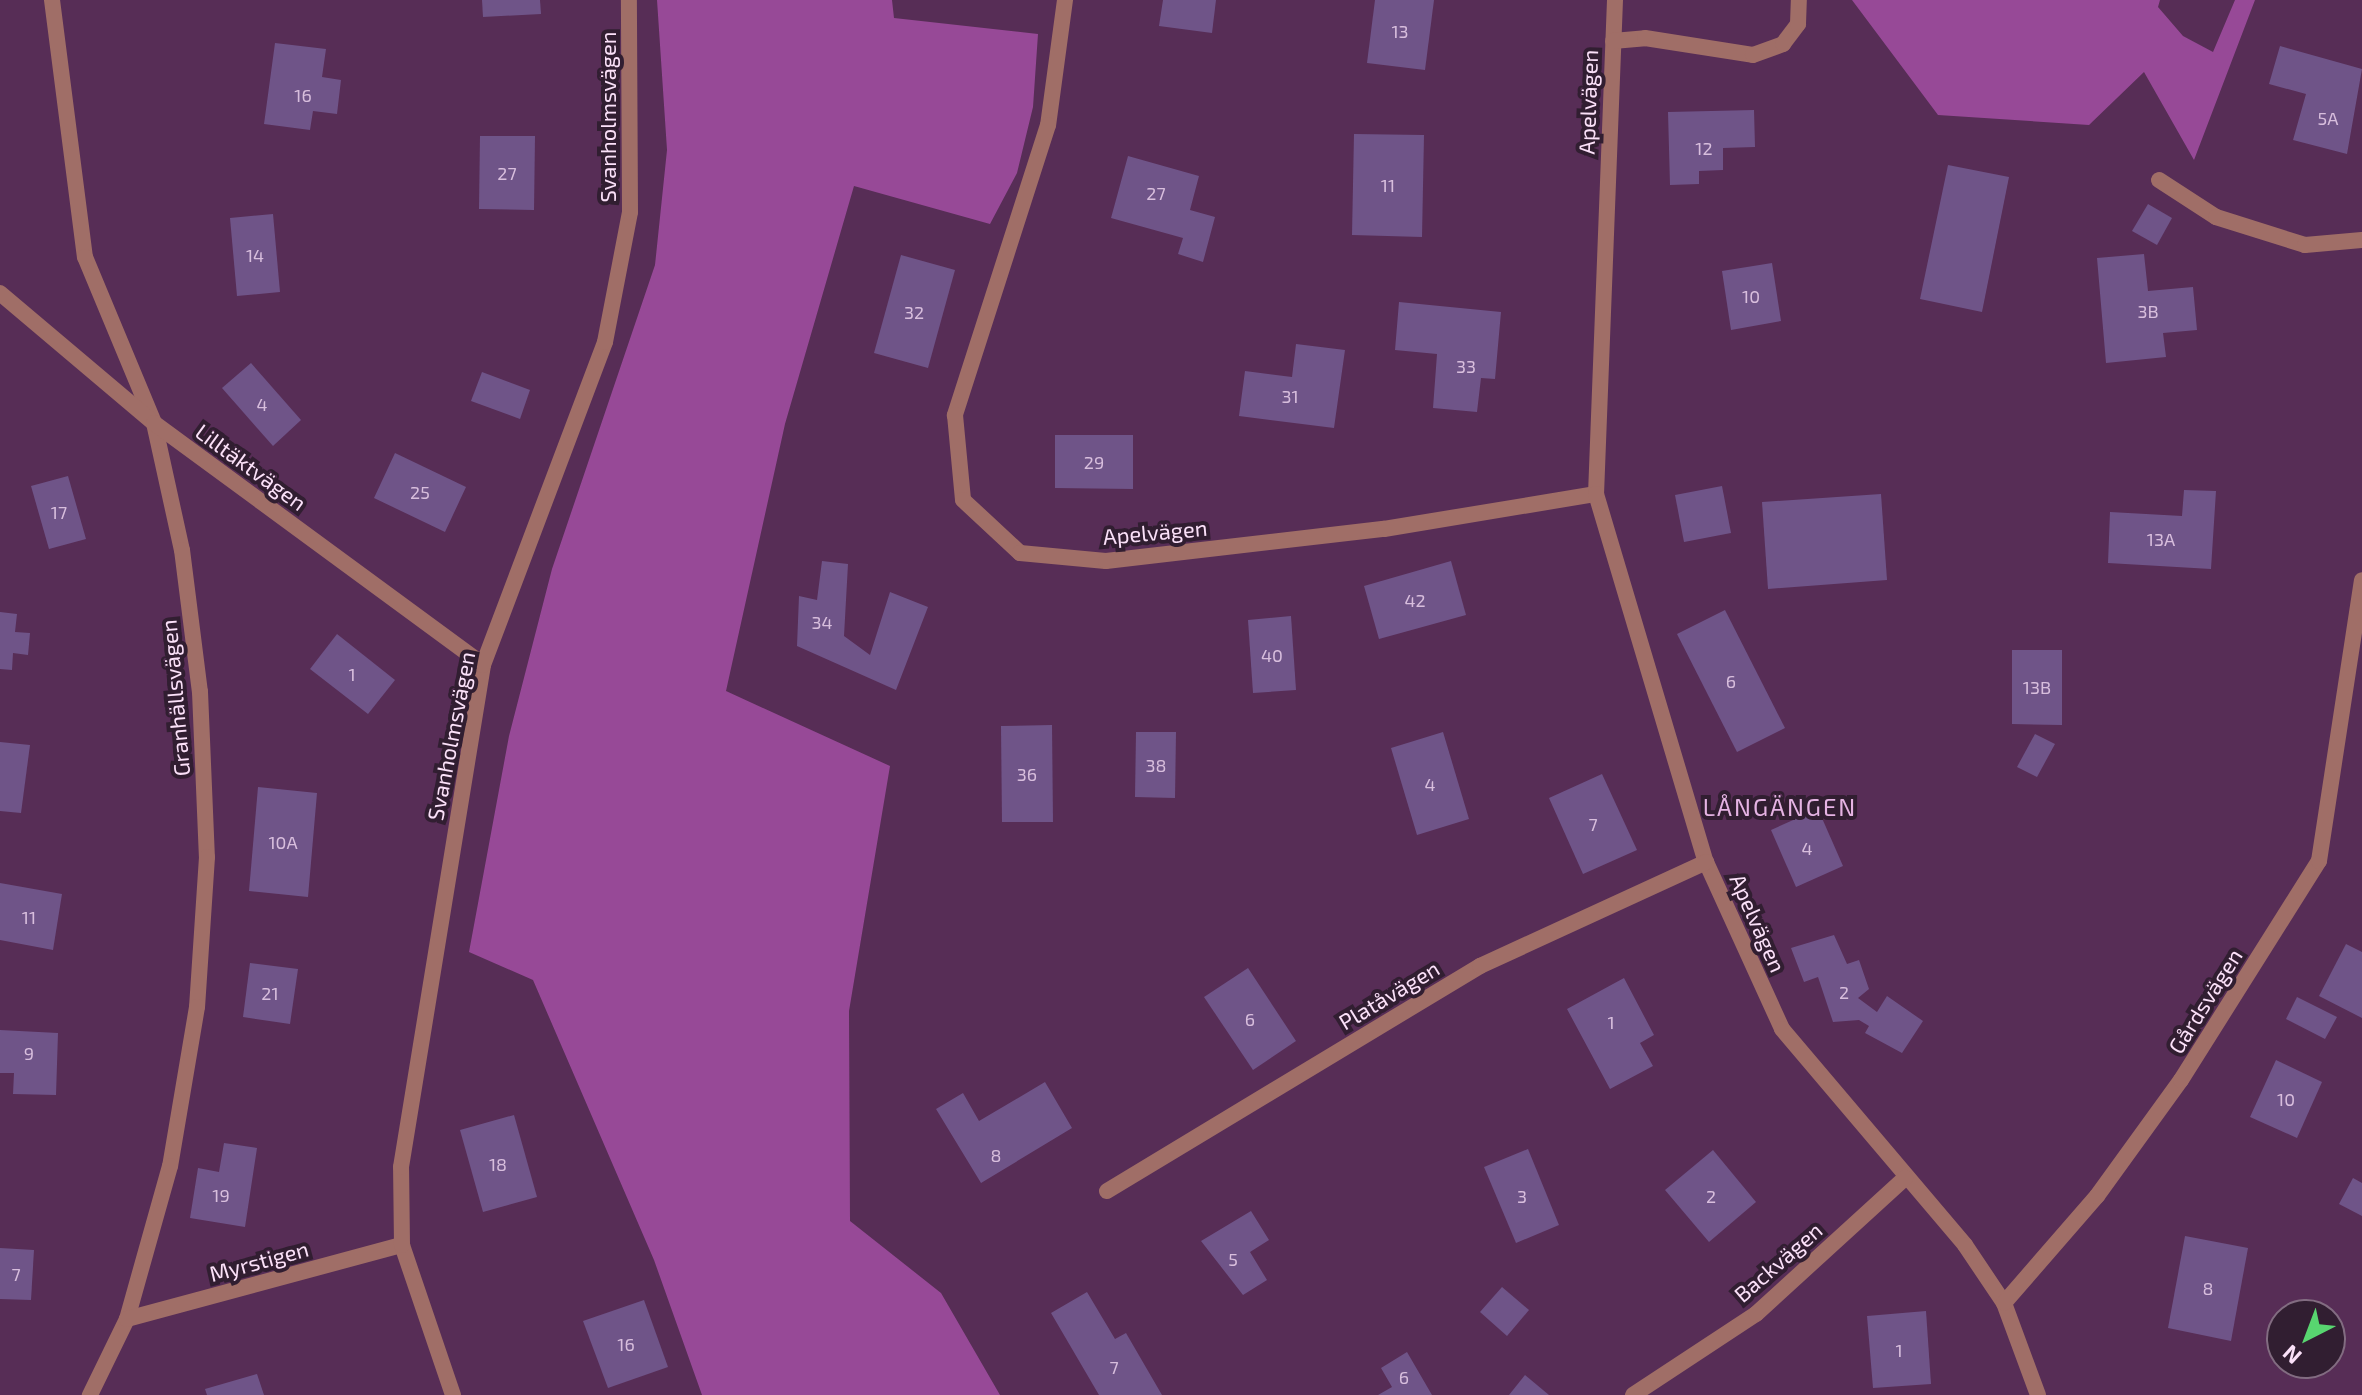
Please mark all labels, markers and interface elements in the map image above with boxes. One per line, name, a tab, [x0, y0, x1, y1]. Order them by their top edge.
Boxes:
house number: 13	[1391, 20, 1409, 42]
street label: Svanholmsvägen	[595, 31, 621, 203]
street label: Apelvägen	[1573, 49, 1603, 155]
house number: 16	[294, 84, 312, 106]
house number: 5A	[2318, 107, 2338, 129]
house number: 12	[1695, 137, 1713, 159]
house number: 27	[497, 162, 517, 184]
house number: 11	[1381, 174, 1395, 196]
house number: 27	[1146, 182, 1166, 204]
house number: 14	[246, 244, 264, 266]
house number: 10	[1742, 285, 1760, 307]
house number: 3B	[2137, 300, 2159, 322]
house number: 32	[904, 301, 924, 323]
house number: 33	[1456, 355, 1476, 377]
house number: 31	[1281, 385, 1299, 407]
house number: 4	[256, 393, 268, 415]
street label: Lilltäktvägen	[191, 418, 311, 516]
house number: 29	[1084, 451, 1104, 473]
house number: 25	[410, 481, 430, 503]
house number: 17	[51, 501, 67, 523]
street label: Apelvägen	[1102, 514, 1208, 550]
house number: 13A	[2147, 528, 2175, 550]
house number: 42	[1404, 589, 1426, 611]
house number: 34	[811, 611, 833, 633]
street label: Granhällsvägen	[155, 619, 195, 777]
house number: 40	[1261, 644, 1283, 666]
street label: Svanholmsvägen	[422, 649, 480, 823]
house number: 1	[348, 663, 356, 685]
house number: 6	[1726, 670, 1736, 692]
house number: 13B	[2023, 676, 2051, 698]
house number: 38	[1146, 754, 1166, 776]
house number: 36	[1017, 763, 1037, 785]
house number: 4	[1424, 773, 1436, 795]
district label: LÅNGÄNGEN	[1703, 793, 1857, 821]
house number: 7	[1588, 813, 1598, 835]
house number: 10A	[268, 831, 298, 853]
house number: 4	[1801, 837, 1813, 859]
street label: Apelvägen	[1725, 870, 1791, 976]
house number: 11	[22, 906, 36, 928]
street label: Gårdsvägen	[2162, 944, 2248, 1058]
street label: Platåvägen	[1334, 955, 1444, 1035]
house number: 2	[1839, 981, 1849, 1003]
house number: 21	[261, 982, 279, 1004]
house number: 6	[1245, 1008, 1255, 1030]
house number: 1	[1607, 1011, 1615, 1033]
house number: 9	[24, 1042, 34, 1064]
house number: 10	[2277, 1088, 2295, 1110]
house number: 8	[991, 1144, 1001, 1166]
house number: 18	[489, 1153, 507, 1175]
house number: 19	[212, 1184, 230, 1206]
house number: 3	[1517, 1185, 1527, 1207]
house number: 2	[1706, 1185, 1716, 1207]
street label: Backvägen	[1729, 1217, 1827, 1307]
street label: Myrstigen	[207, 1235, 311, 1287]
house number: 5	[1228, 1248, 1238, 1270]
house number: 7	[11, 1263, 21, 1285]
house number: 8	[2203, 1277, 2213, 1299]
north arrow	[2266, 1299, 2346, 1379]
house number: 16	[617, 1333, 635, 1355]
house number: 1	[1895, 1339, 1903, 1361]
text: N	[2277, 1340, 2306, 1370]
house number: 7	[1109, 1356, 1119, 1378]
house number: 6	[1399, 1366, 1409, 1388]

